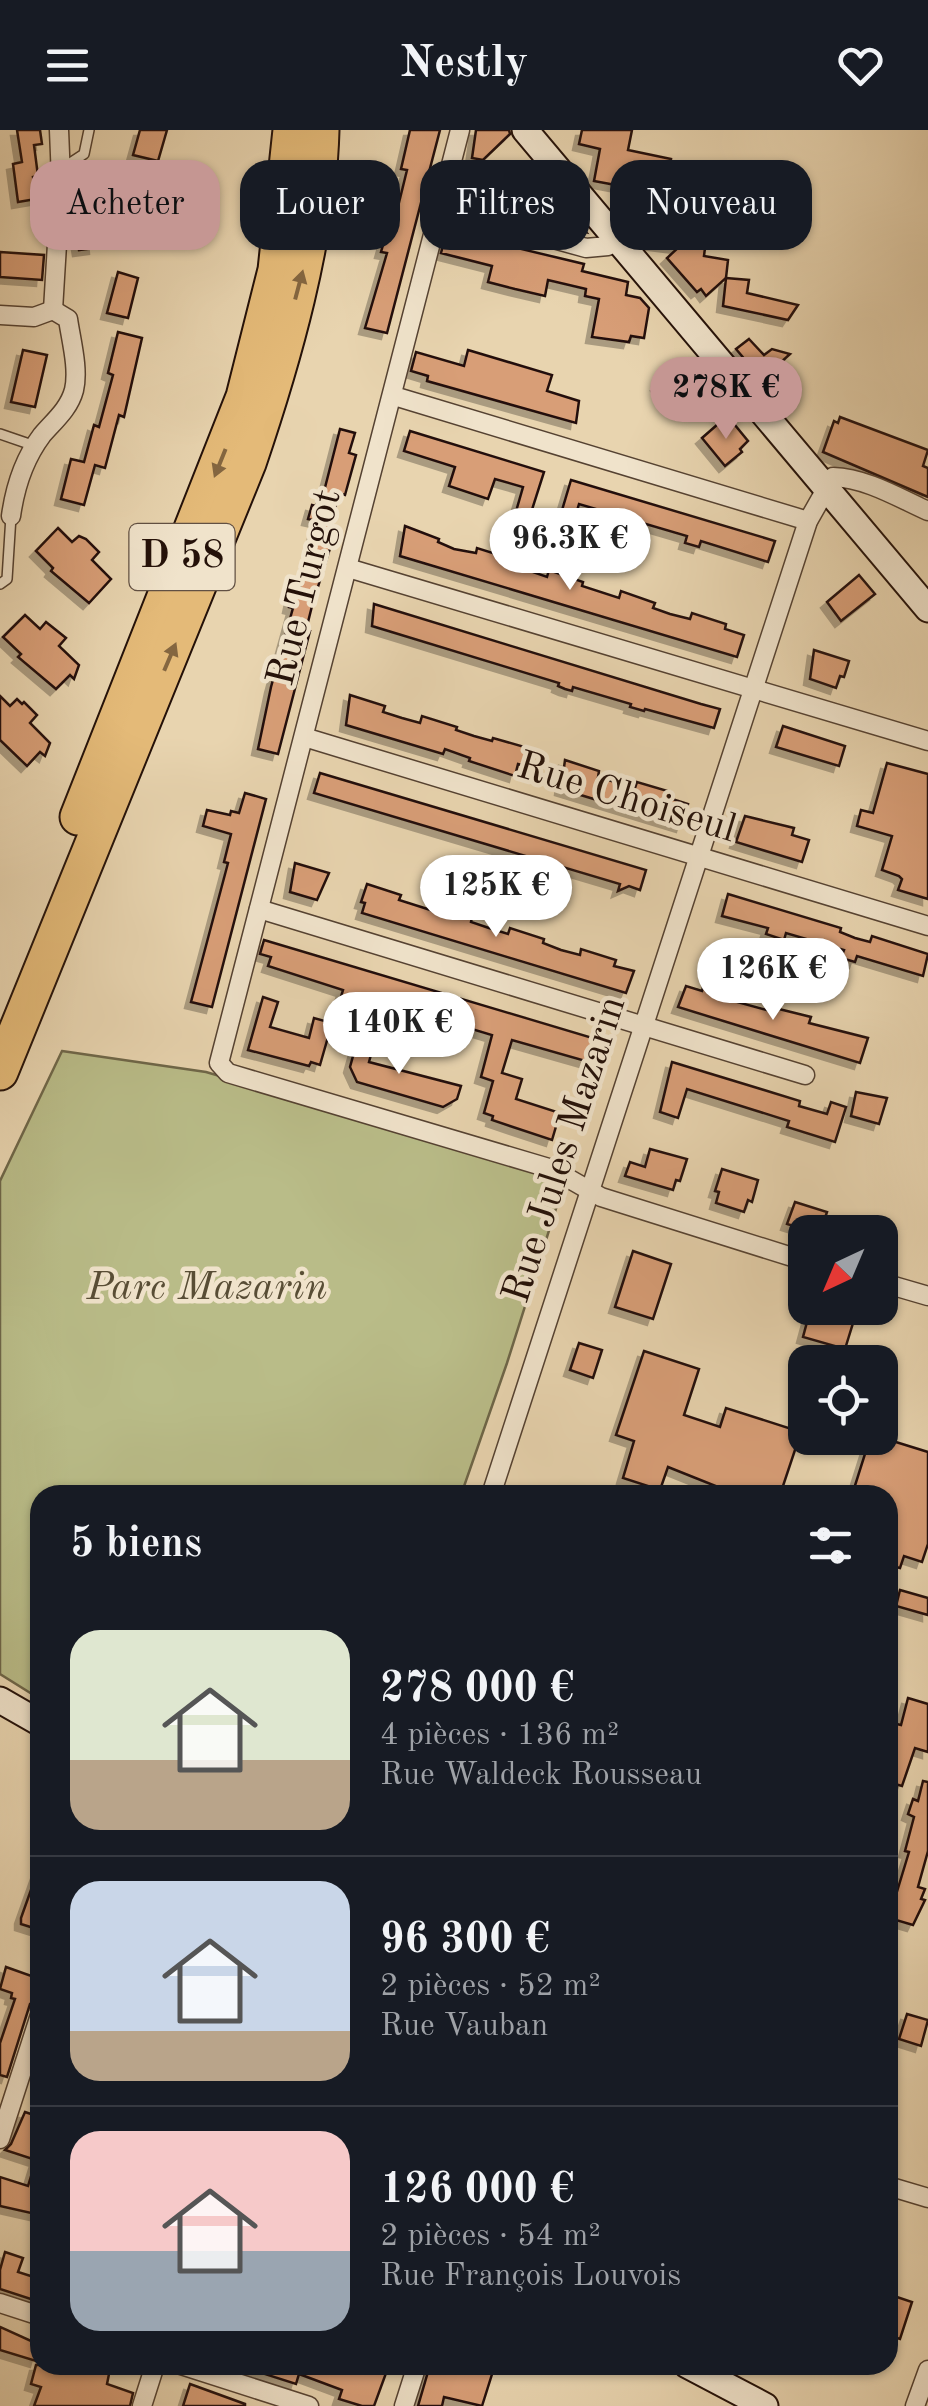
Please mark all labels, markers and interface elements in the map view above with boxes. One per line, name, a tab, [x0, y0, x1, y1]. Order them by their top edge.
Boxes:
icon: menu	[40, 38, 95, 93]
icon: heart	[833, 38, 888, 93]
text: Nestly	[400, 42, 528, 87]
chip: Acheter	[30, 160, 220, 250]
chip: Louer	[240, 160, 400, 250]
chip: Filtres	[420, 160, 590, 250]
chip: Nouveau	[610, 160, 812, 250]
one-way arrow	[292, 269, 308, 300]
pin: 278K €	[645, 357, 807, 442]
text: 278K €	[672, 373, 780, 405]
one-way arrow	[211, 449, 227, 479]
street label: Rue Turgot	[262, 485, 350, 691]
pin: 96.3K €	[478, 508, 662, 593]
road number: D 58	[130, 524, 234, 590]
text: 96.3K €	[512, 524, 628, 556]
one-way arrow	[162, 642, 178, 672]
street label: Rue Choiseul	[512, 747, 740, 851]
pin: 125K €	[415, 855, 577, 940]
text: 125K €	[442, 871, 550, 903]
pin: 126K €	[692, 938, 854, 1023]
text: 126K €	[719, 954, 827, 986]
pin: 140K €	[318, 992, 480, 1077]
street label: Rue Jules Mazarin	[498, 992, 634, 1308]
text: 140K €	[345, 1008, 453, 1040]
north arrow	[788, 1215, 898, 1325]
map controls	[788, 1215, 898, 1455]
park label: Parc Mazarin	[86, 1269, 327, 1309]
button: locate	[788, 1345, 898, 1455]
icon: filters	[803, 1518, 858, 1573]
text: 5 biens	[70, 1524, 202, 1566]
text: 278 000 €	[380, 1669, 574, 1711]
icon: home	[150, 1670, 270, 1790]
text: 4 pièces · 136 m²	[380, 1720, 619, 1752]
text: Rue Waldeck Rousseau	[380, 1760, 702, 1792]
text: 96 300 €	[380, 1920, 550, 1962]
icon: home	[150, 1921, 270, 2041]
text: 2 pièces · 52 m²	[380, 1971, 601, 2003]
text: Rue Vauban	[380, 2011, 548, 2043]
text: 126 000 €	[380, 2170, 574, 2212]
icon: home	[150, 2171, 270, 2291]
text: 2 pièces · 54 m²	[380, 2221, 601, 2253]
text: Rue François Louvois	[380, 2261, 681, 2293]

